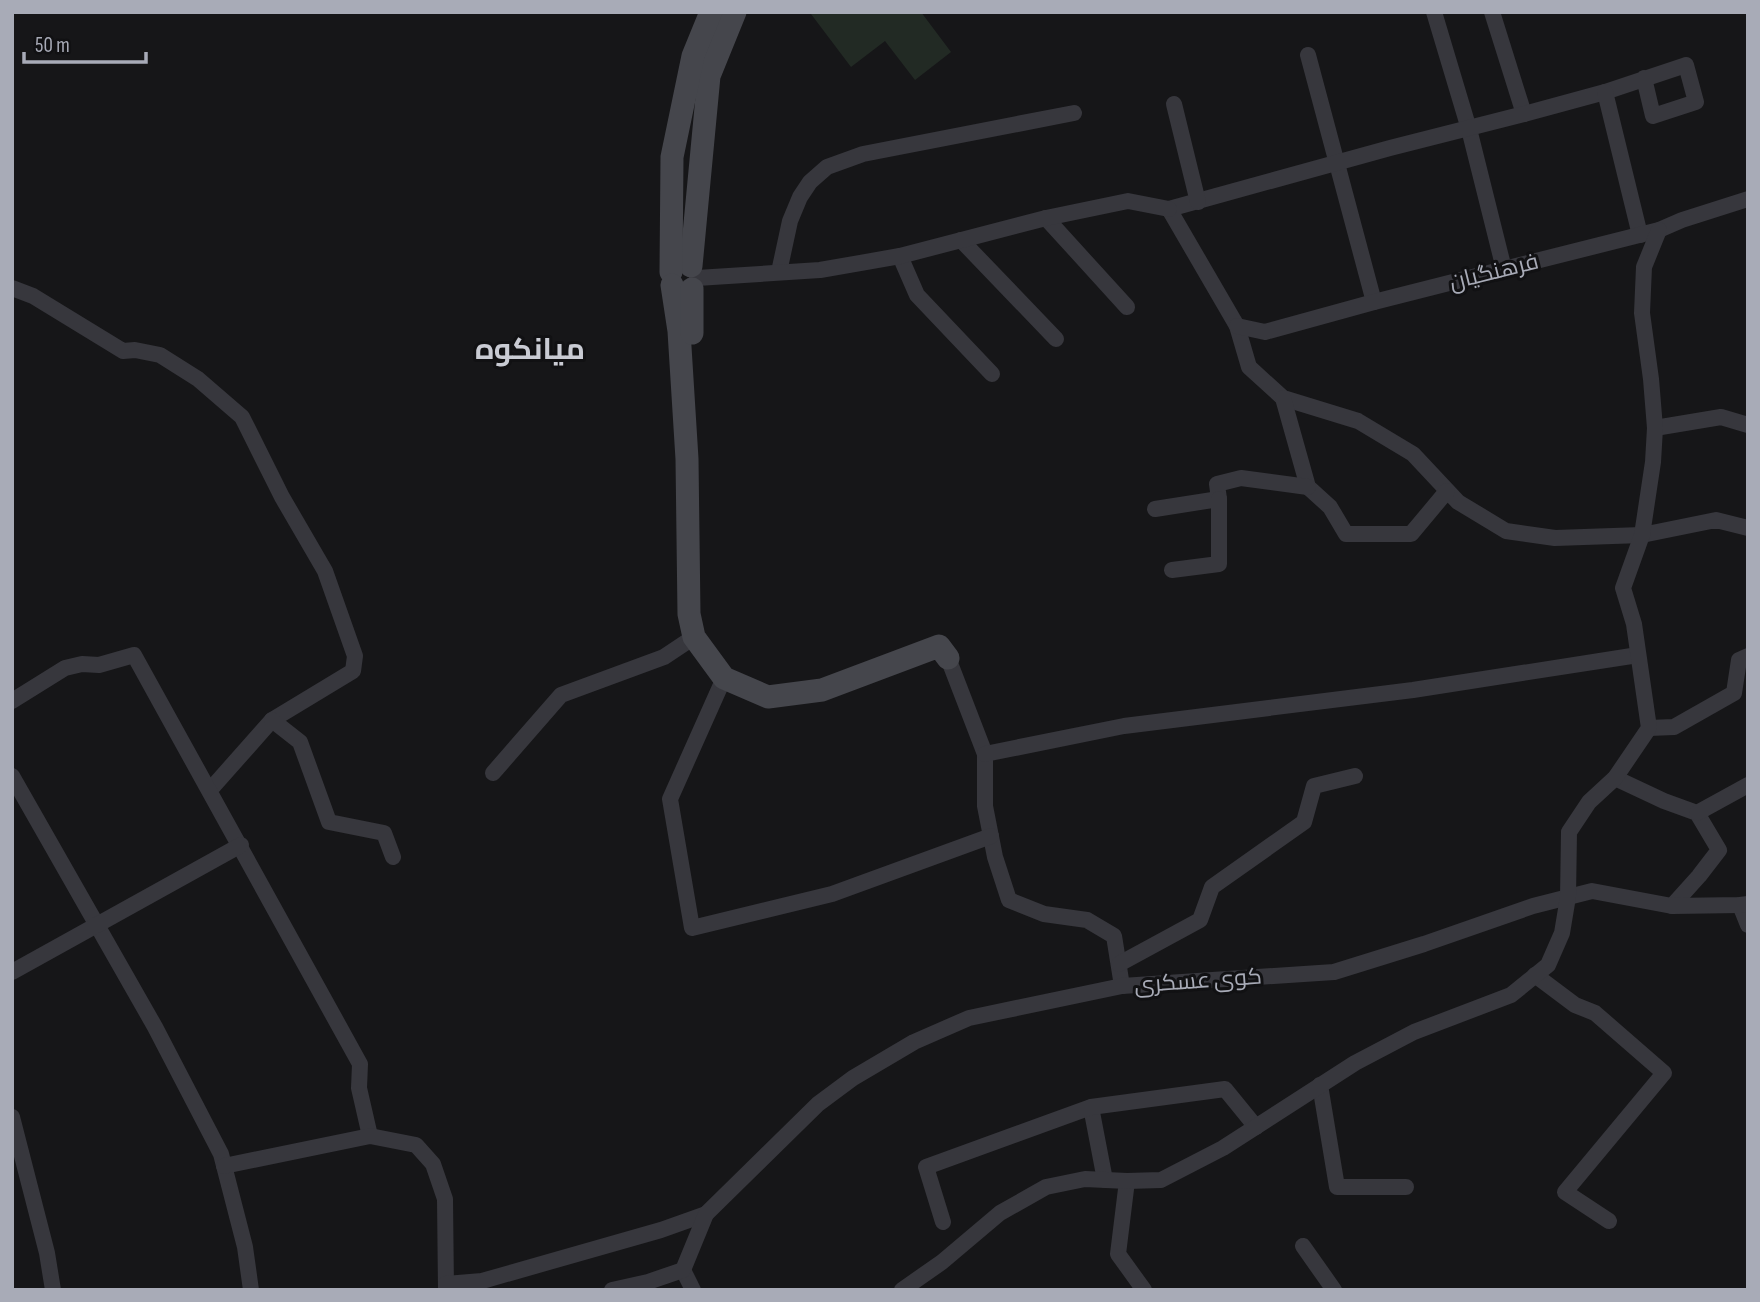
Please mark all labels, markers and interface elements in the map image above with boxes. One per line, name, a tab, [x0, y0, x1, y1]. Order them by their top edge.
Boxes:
scale bar	[24, 21, 147, 65]
text: 50 m	[35, 33, 70, 58]
street label: فرهنگیان	[1446, 247, 1542, 297]
district label: میانکوه	[475, 332, 585, 368]
street label: کوی عسکری	[1133, 963, 1263, 999]

